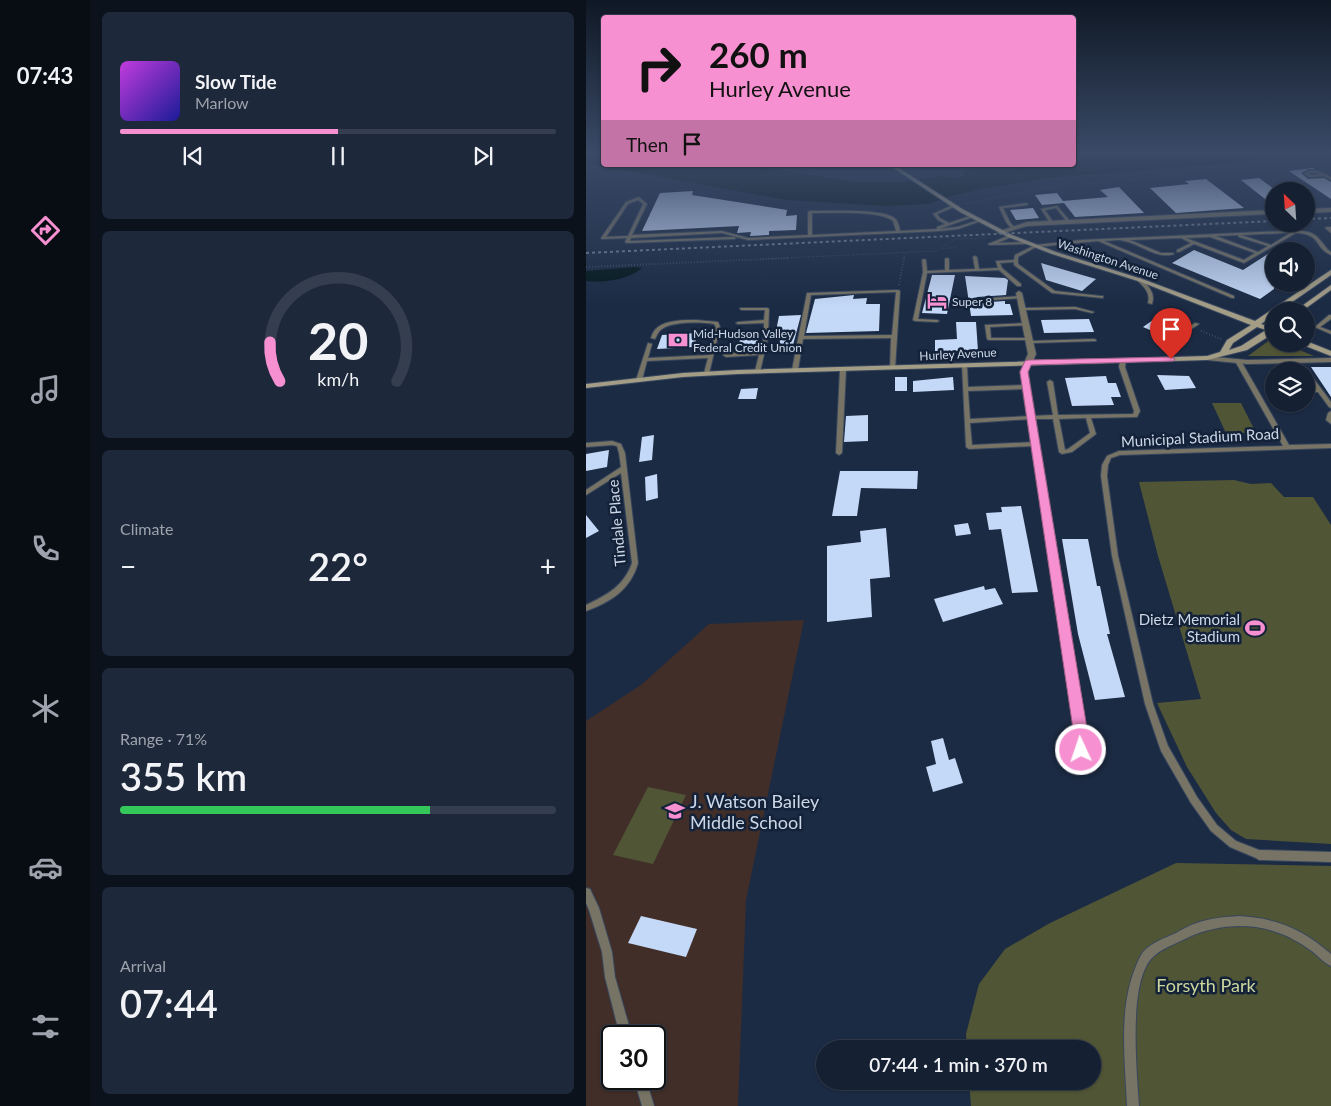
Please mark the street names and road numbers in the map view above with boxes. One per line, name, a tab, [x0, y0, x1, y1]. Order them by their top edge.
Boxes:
street label: Washington Avenue	[1055, 236, 1161, 282]
street label: Hurley Avenue	[919, 344, 997, 364]
street label: Municipal Stadium Road	[1120, 424, 1280, 450]
street label: Tindale Place	[603, 479, 629, 567]

